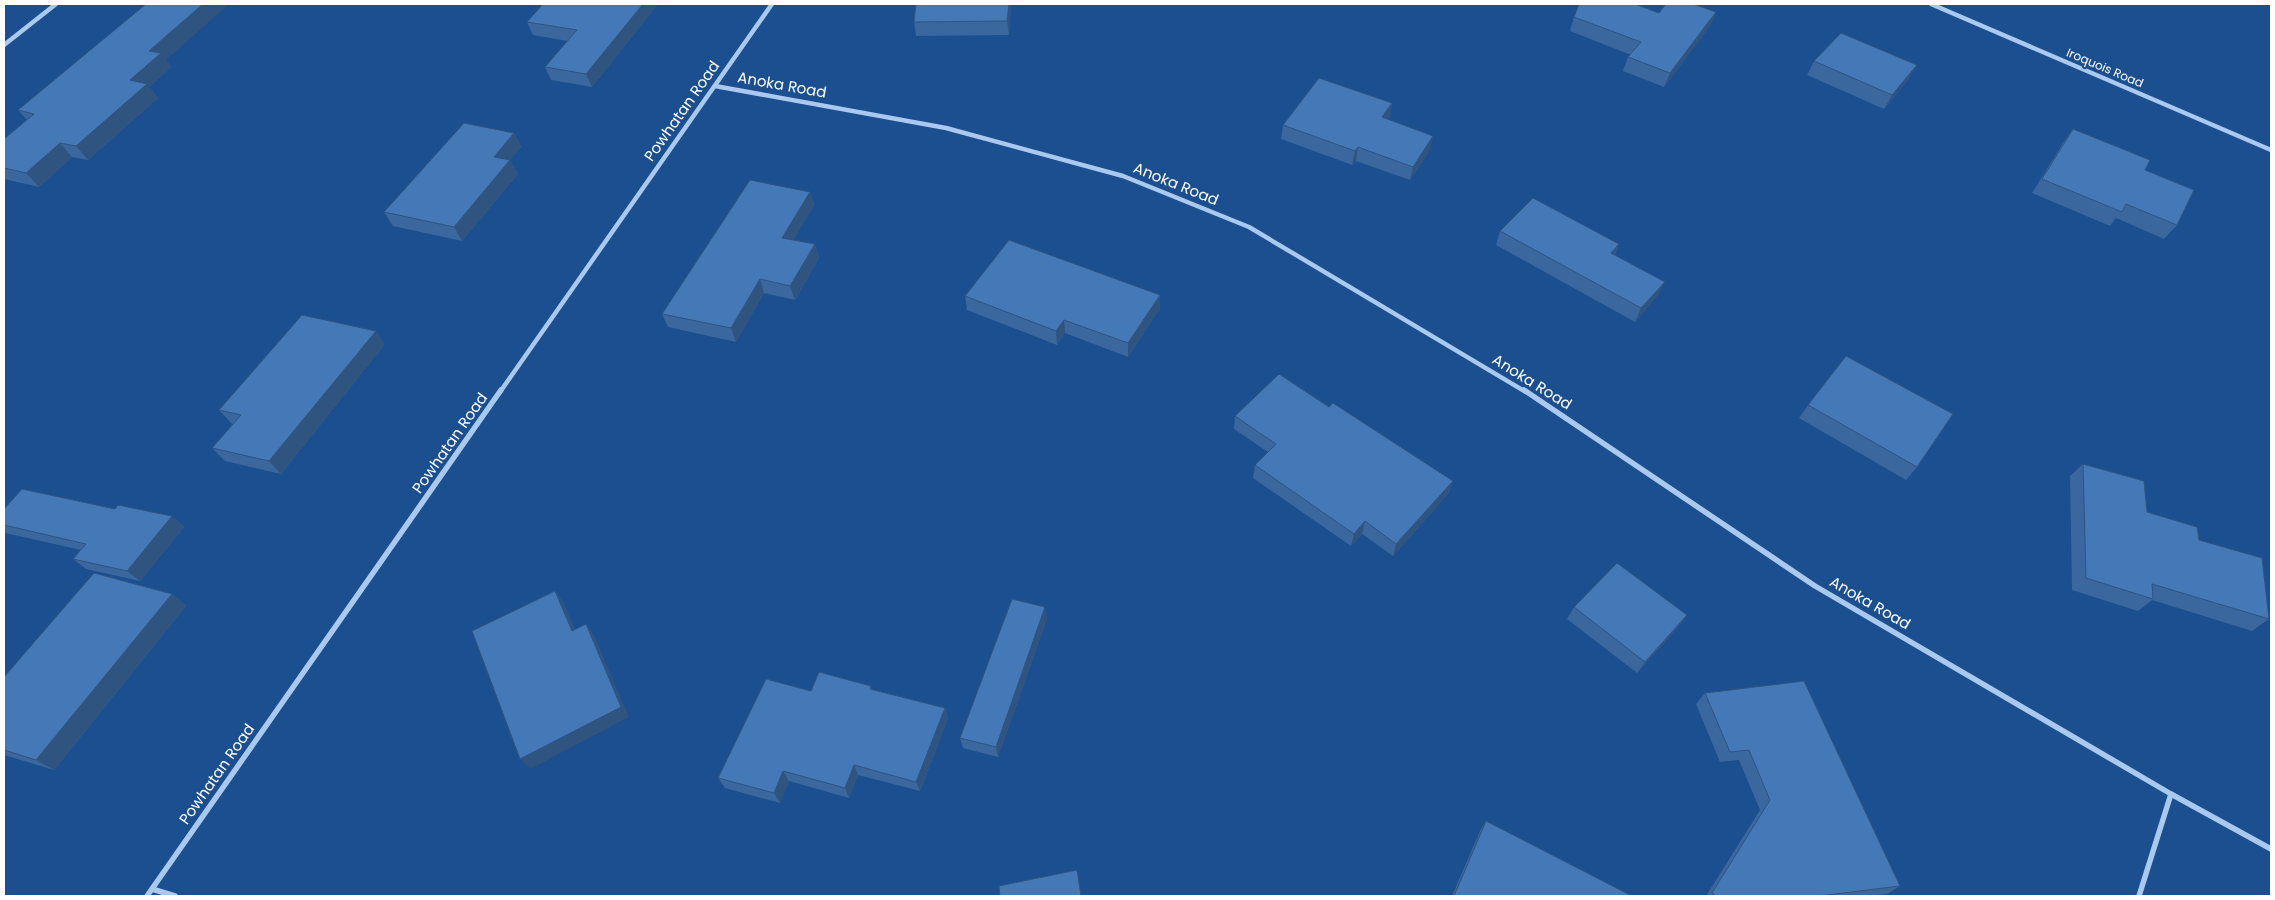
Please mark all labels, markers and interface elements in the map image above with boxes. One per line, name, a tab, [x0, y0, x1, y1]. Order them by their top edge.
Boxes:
street label: Iroquois Road	[2064, 44, 2146, 91]
street label: Powhatan Road	[639, 56, 724, 165]
street label: Anoka Road	[736, 66, 828, 103]
street label: Anoka Road	[1130, 157, 1222, 210]
street label: Anoka Road	[1488, 349, 1576, 414]
street label: Powhatan Road	[407, 388, 492, 497]
street label: Anoka Road	[1826, 571, 1915, 634]
street label: Powhatan Road	[174, 719, 259, 828]

